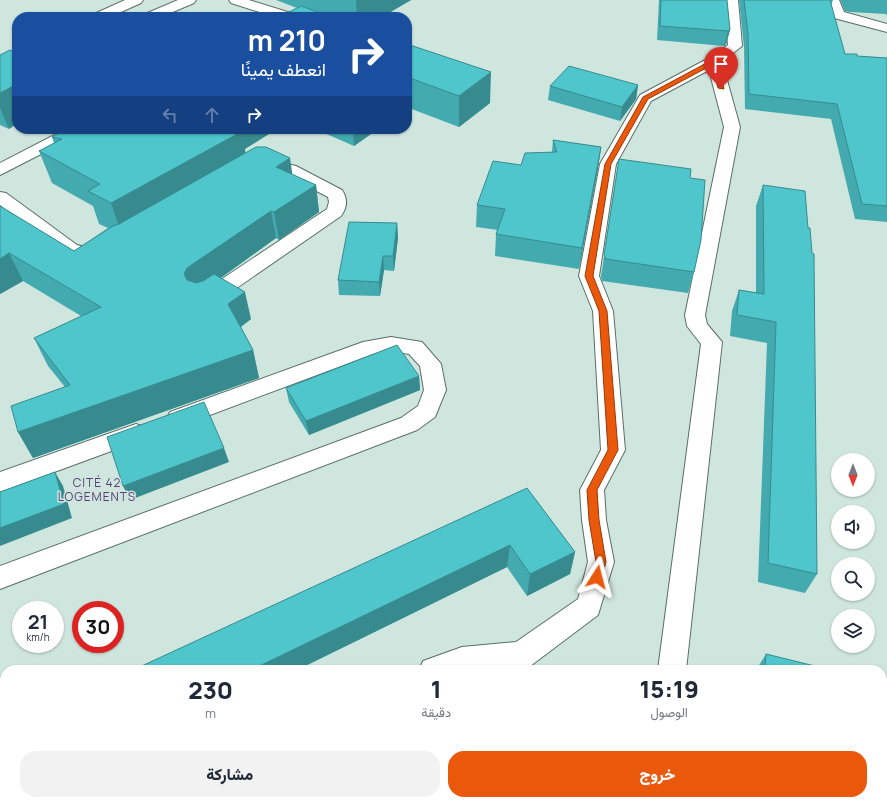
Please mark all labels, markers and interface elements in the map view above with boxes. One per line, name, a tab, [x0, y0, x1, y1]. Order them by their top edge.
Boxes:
text: 210 m	[248, 21, 326, 59]
icon: right	[340, 28, 392, 80]
pin	[704, 47, 738, 88]
icon: arrive	[710, 53, 732, 75]
text: انعطف يمينًا	[241, 57, 326, 81]
icon: left	[159, 104, 181, 126]
icon: ahead	[201, 104, 223, 126]
icon: right	[243, 104, 265, 126]
north arrow	[831, 453, 875, 497]
map controls	[831, 453, 875, 653]
district label: CITÉ 42 LOGEMENTS	[58, 474, 136, 505]
button: sound	[831, 505, 875, 549]
position arrow	[576, 556, 618, 598]
button: search	[831, 557, 875, 601]
speed limit sign: 30	[72, 601, 124, 653]
text: 21	[28, 608, 48, 635]
button: layers	[831, 609, 875, 653]
text: km/h	[26, 630, 50, 644]
text: 1	[431, 672, 442, 705]
text: 15:19	[639, 672, 699, 705]
text: 230	[188, 673, 233, 706]
text: دقيقة	[421, 703, 451, 721]
text: الوصول	[650, 703, 688, 721]
text: m	[205, 704, 216, 722]
button: مشاركة	[20, 751, 440, 797]
button: خروج	[448, 751, 867, 797]

